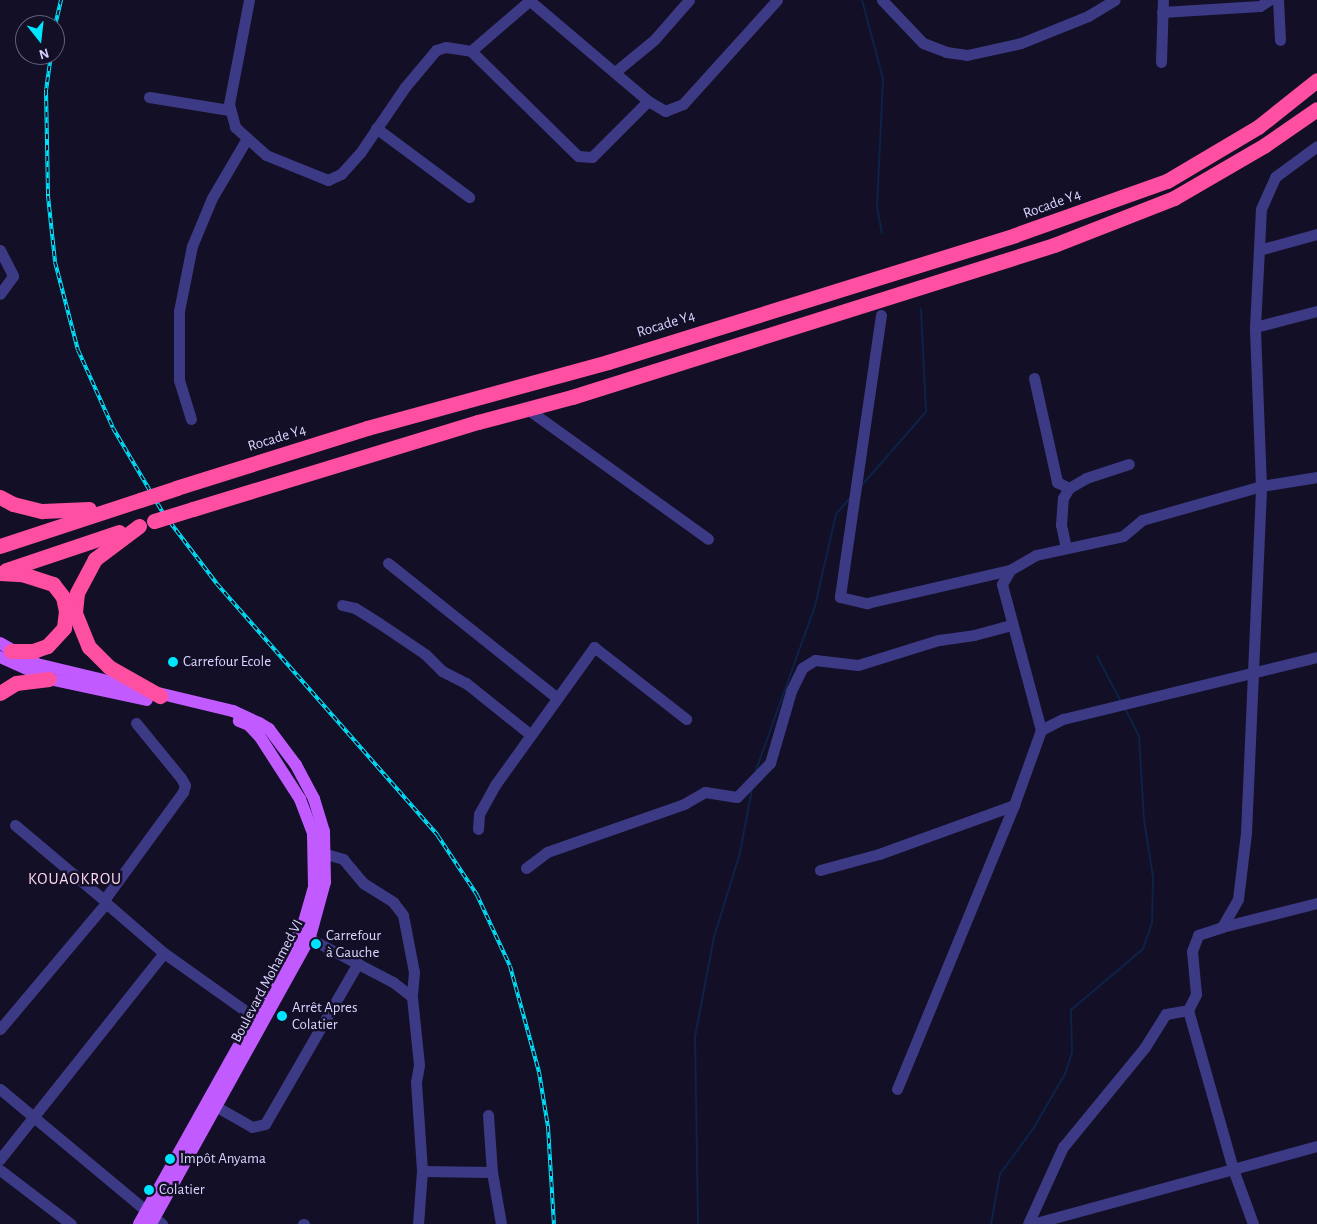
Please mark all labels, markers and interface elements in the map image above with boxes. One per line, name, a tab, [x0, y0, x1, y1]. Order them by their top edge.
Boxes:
north arrow	[15, 15, 65, 65]
text: N	[37, 45, 50, 62]
street label: Rocade Y4	[1021, 185, 1083, 223]
street label: Rocade Y4	[635, 307, 697, 341]
street label: Rocade Y4	[246, 421, 308, 455]
place label: Carrefour Ecole	[183, 653, 271, 671]
marker: Carrefour Ecole	[167, 656, 179, 668]
district label: KOUAOKROU	[27, 869, 123, 889]
street label: Boulevard Mohamed VI	[227, 916, 307, 1046]
place label: Carrefour à Gauche	[326, 926, 381, 961]
marker: Carrefour à Gauche	[310, 938, 322, 950]
place label: Arrêt Apres Colatier	[292, 998, 358, 1033]
marker: Arrêt Apres Colatier	[276, 1010, 288, 1022]
place label: Impôt Anyama	[180, 1150, 266, 1168]
marker: Impôt Anyama	[164, 1153, 176, 1165]
place label: Colatier	[159, 1181, 205, 1199]
marker: Colatier	[143, 1184, 155, 1196]

